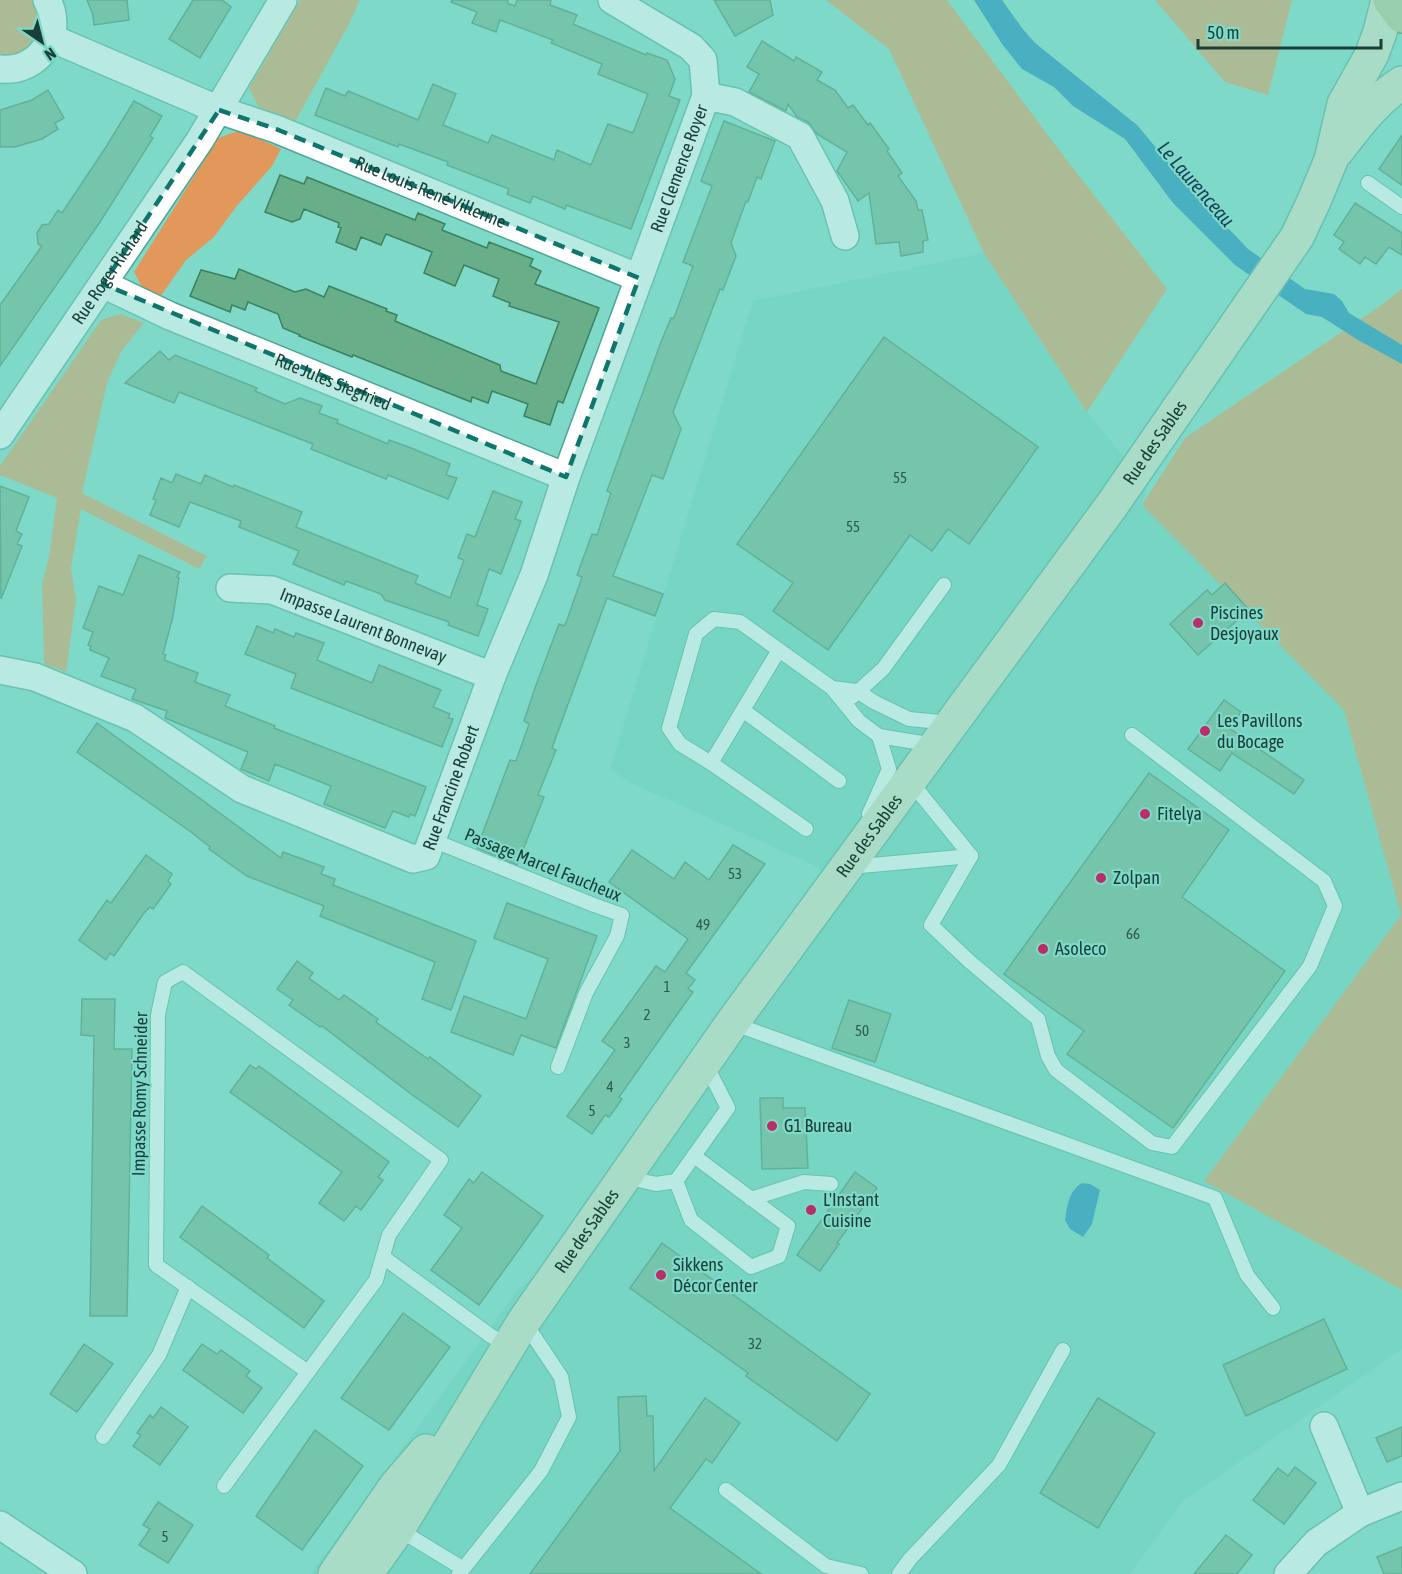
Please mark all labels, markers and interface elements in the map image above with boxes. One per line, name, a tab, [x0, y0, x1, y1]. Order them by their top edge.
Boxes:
north arrow	[12, 12, 72, 72]
scale bar	[1198, 12, 1381, 50]
text: 50 m	[1207, 22, 1239, 43]
text: N	[42, 44, 60, 64]
street label: Rue Clemence Royer	[646, 101, 712, 235]
water label: Le Laurenceau	[1153, 136, 1240, 231]
street label: Rue Louis-René Villerme	[352, 152, 509, 232]
street label: Rue Roger Richard	[67, 217, 152, 328]
street label: Rue Jules Siegfried	[272, 349, 394, 415]
street label: Rue des Sables	[1118, 396, 1191, 488]
house number: 55	[893, 469, 907, 486]
house number: 55	[846, 518, 860, 535]
street label: Impasse Laurent Bonnevay	[277, 583, 450, 667]
place label: Piscines Desjoyaux	[1210, 602, 1279, 644]
marker: Piscines Desjoyaux	[1191, 616, 1205, 630]
place label: Les Pavillons du Bocage	[1217, 710, 1302, 752]
street label: Rue Francine Robert	[418, 722, 483, 853]
marker: Les Pavillons du Bocage	[1198, 724, 1212, 738]
street label: Rue des Sables	[832, 790, 906, 881]
place label: Fitelya	[1157, 803, 1202, 824]
marker: Fitelya	[1138, 807, 1152, 821]
street label: Passage Marcel Faucheux	[462, 823, 625, 906]
house number: 53	[728, 865, 742, 882]
place label: Zolpan	[1113, 867, 1160, 888]
marker: Zolpan	[1094, 871, 1108, 885]
house number: 49	[696, 916, 710, 933]
house number: 66	[1126, 925, 1140, 942]
place label: Asoleco	[1055, 938, 1106, 959]
marker: Asoleco	[1036, 942, 1050, 956]
house number: 1	[663, 978, 671, 995]
house number: 2	[643, 1006, 651, 1023]
street label: Impasse Romy Schneider	[128, 1011, 151, 1176]
house number: 50	[855, 1022, 869, 1039]
house number: 3	[623, 1034, 631, 1051]
house number: 4	[606, 1078, 614, 1095]
house number: 5	[588, 1102, 596, 1119]
place label: G1 Bureau	[784, 1115, 852, 1136]
marker: G1 Bureau	[765, 1119, 779, 1133]
street label: Rue des Sables	[550, 1185, 623, 1277]
place label: L'Instant Cuisine	[823, 1189, 879, 1231]
marker: L'Instant Cuisine	[804, 1203, 818, 1217]
place label: Sikkens Décor Center	[673, 1254, 758, 1296]
marker: Sikkens Décor Center	[654, 1268, 668, 1282]
house number: 32	[748, 1335, 762, 1352]
house number: 5	[161, 1528, 169, 1545]

